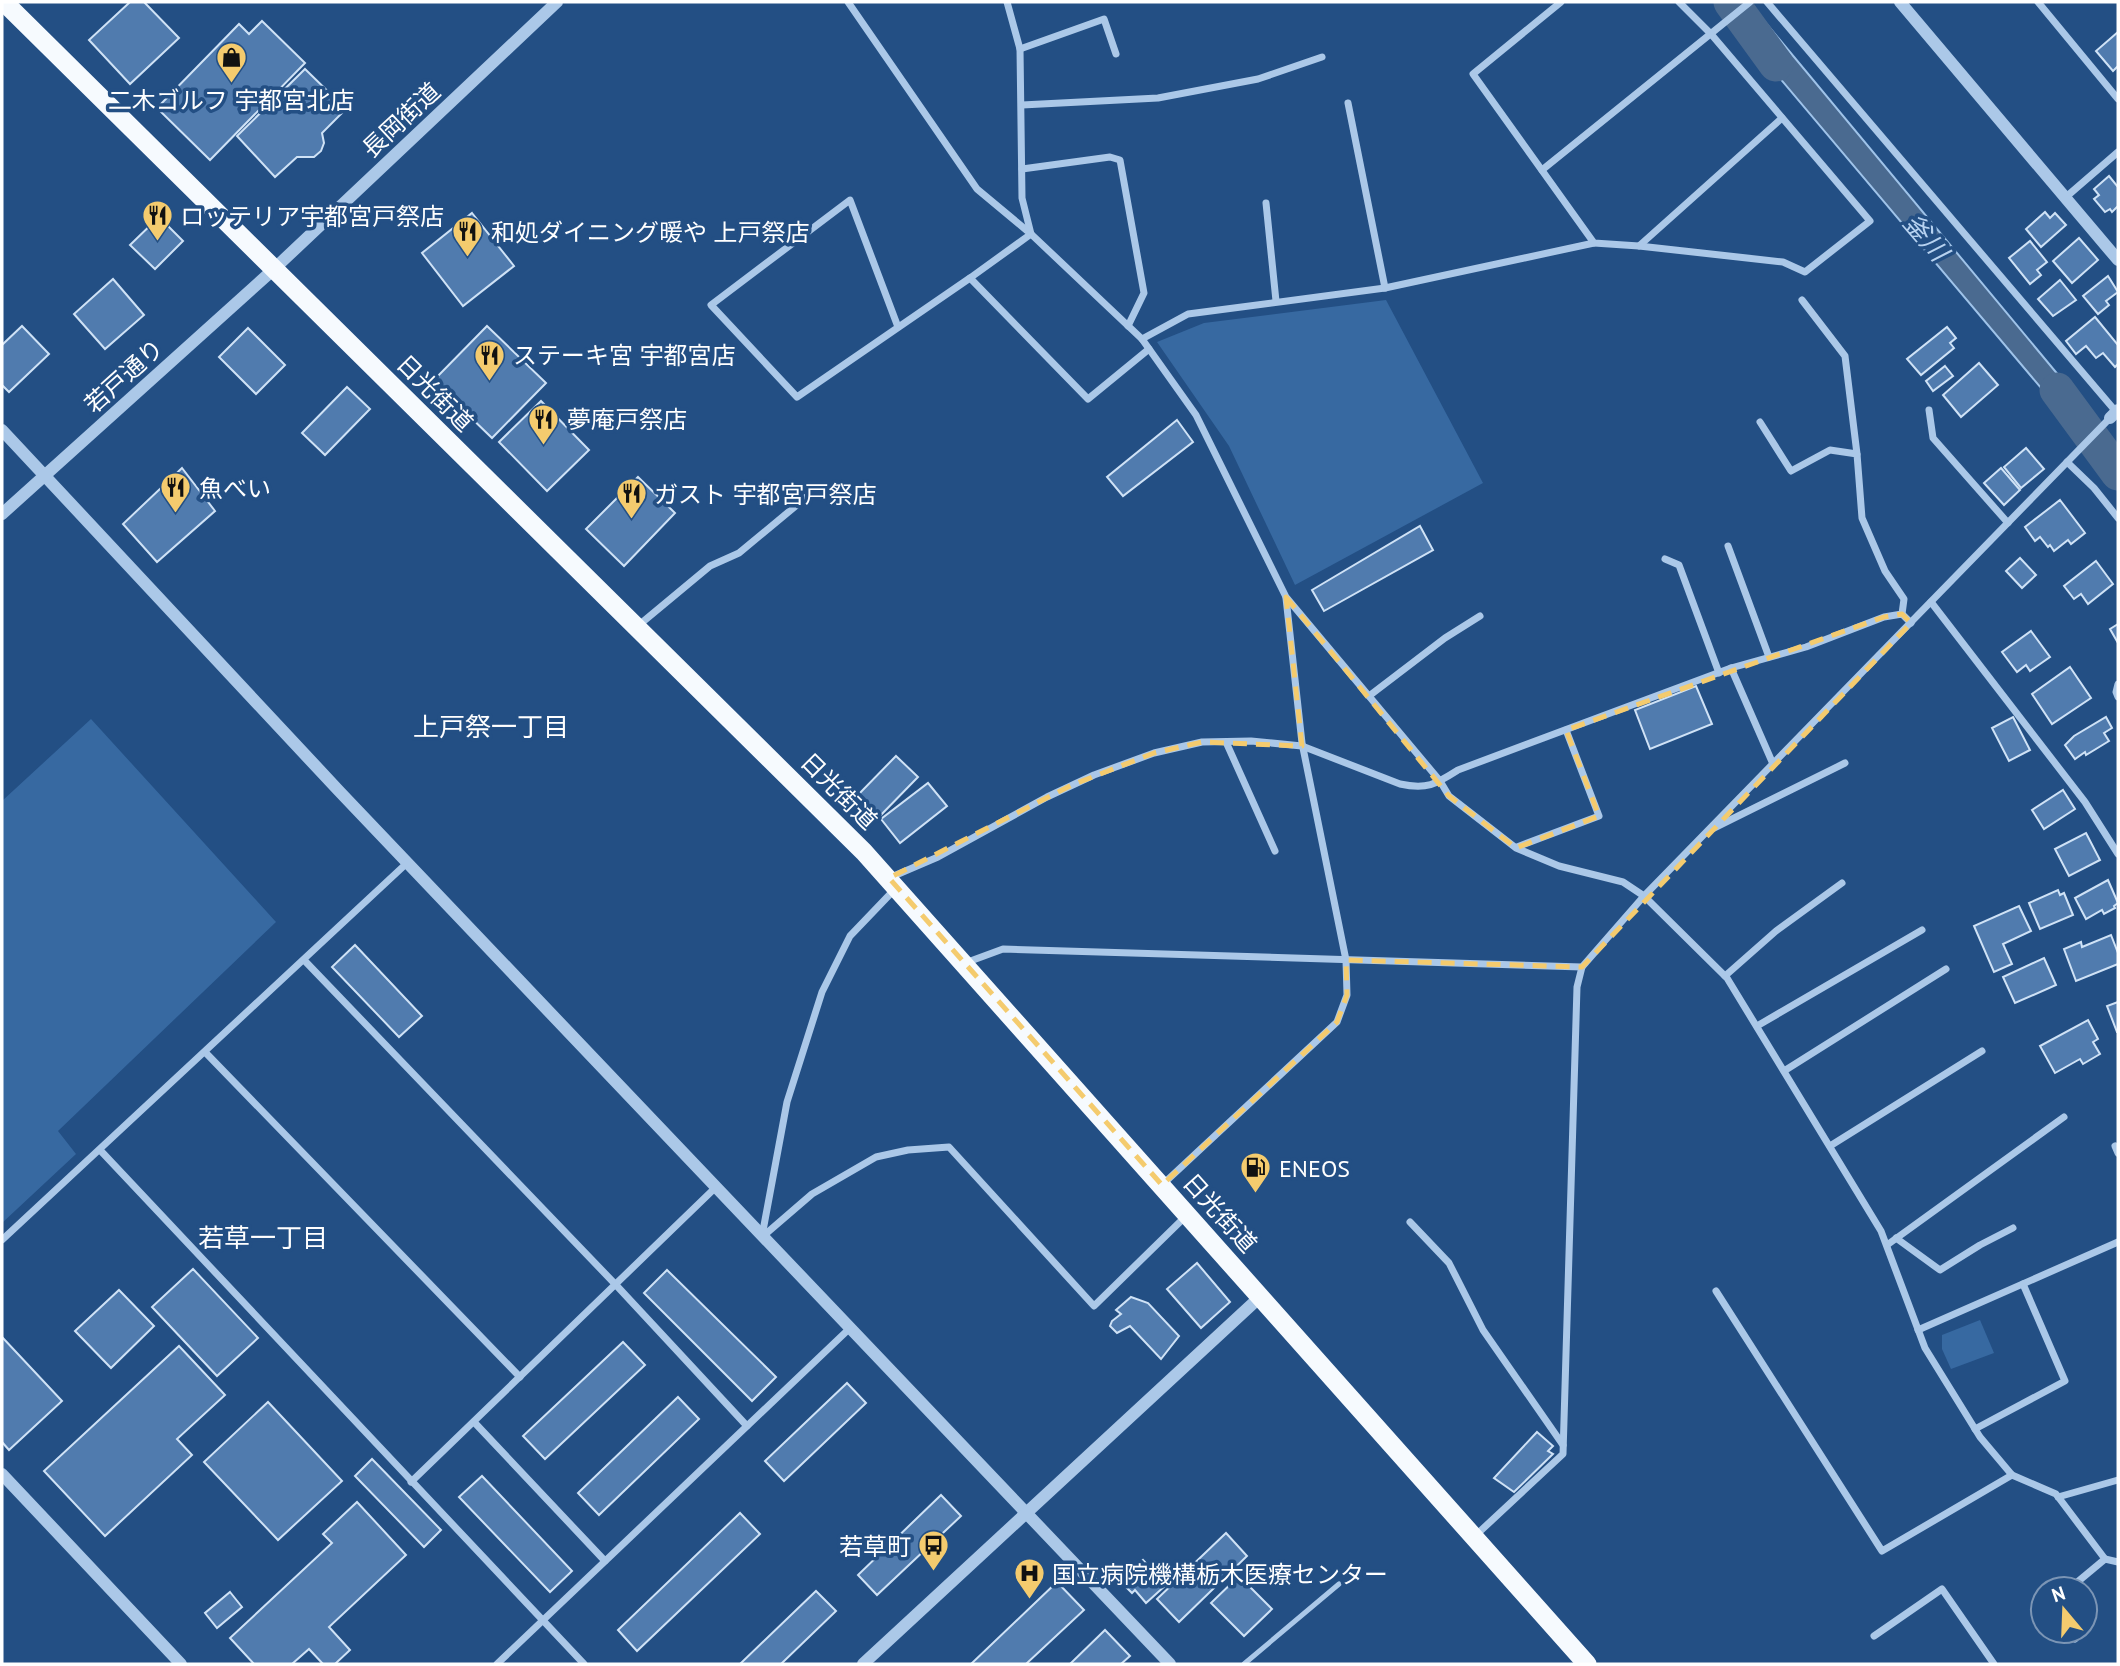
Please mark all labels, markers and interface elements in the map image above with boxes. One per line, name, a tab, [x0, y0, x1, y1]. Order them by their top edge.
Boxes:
shop icon: 二木ゴルフ 宇都宮北店	[214, 41, 248, 85]
street label: 長岡街道	[355, 76, 447, 164]
place label: 二木ゴルフ 宇都宮北店	[108, 85, 354, 116]
restaurant icon: ロッテリア宇都宮戸祭店	[140, 199, 174, 243]
place label: ロッテリア宇都宮戸祭店	[180, 201, 444, 232]
water label: 釜川	[1896, 207, 1957, 270]
restaurant icon: 和処ダイニング暖や 上戸祭店	[451, 215, 485, 259]
place label: 和処ダイニング暖や 上戸祭店	[491, 217, 809, 248]
street label: 若戸通り	[78, 332, 170, 420]
restaurant icon: ステーキ宮 宇都宮店	[473, 338, 507, 382]
place label: ステーキ宮 宇都宮店	[513, 340, 735, 371]
street label: 日光街道	[390, 348, 480, 438]
restaurant icon: 夢庵戸祭店	[527, 402, 561, 446]
place label: 夢庵戸祭店	[567, 404, 687, 435]
restaurant icon: 魚べい	[159, 471, 193, 515]
place label: 魚べい	[199, 473, 271, 504]
restaurant icon: ガスト 宇都宮戸祭店	[614, 477, 648, 521]
place label: ガスト 宇都宮戸祭店	[654, 479, 876, 510]
district label: 上戸祭一丁目	[413, 710, 569, 743]
street label: 日光街道	[794, 746, 884, 836]
fuel station icon: ENEOS	[1239, 1151, 1273, 1195]
place label: ENEOS	[1279, 1153, 1350, 1184]
street label: 日光街道	[1176, 1167, 1264, 1259]
district label: 若草一丁目	[198, 1221, 328, 1254]
bus stop icon: 若草町	[917, 1529, 951, 1573]
place label: 若草町	[839, 1531, 911, 1562]
hospital icon: 国立病院機構栃木医療センター	[1012, 1557, 1046, 1601]
place label: 国立病院機構栃木医療センター	[1052, 1559, 1388, 1590]
north arrow	[2029, 1575, 2099, 1645]
text: N	[2049, 1581, 2068, 1607]

